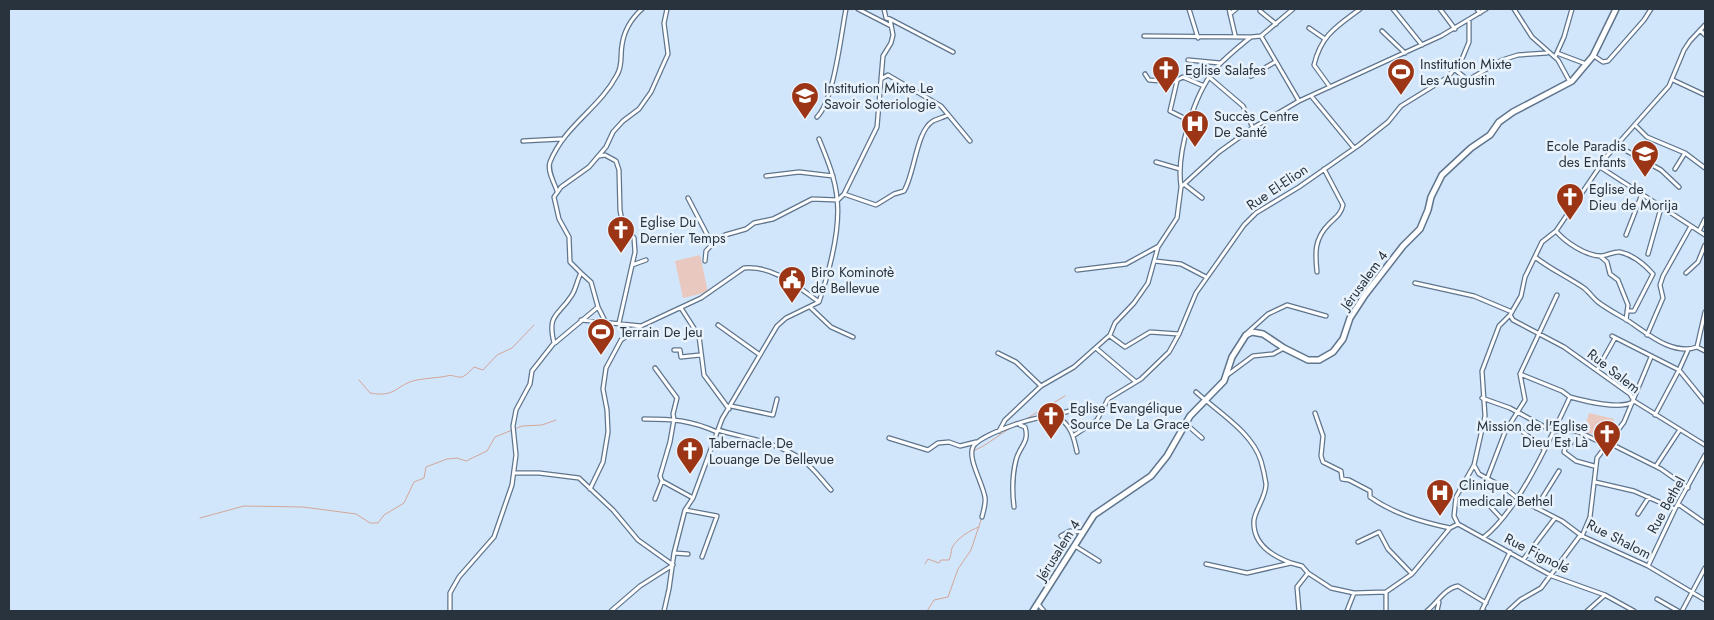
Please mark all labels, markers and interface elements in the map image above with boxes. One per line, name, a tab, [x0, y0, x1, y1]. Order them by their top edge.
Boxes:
place label: Institution Mixte Les Augustin	[1420, 54, 1512, 90]
church icon: Eglise Salafes	[1151, 55, 1181, 94]
sports icon: Institution Mixte Les Augustin	[1386, 57, 1416, 96]
place label: Eglise Salafes	[1185, 60, 1266, 80]
place label: Institution Mixte Le Savoir Soteriologie	[824, 78, 936, 114]
school or university icon: Institution Mixte Le Savoir Soteriologie	[790, 81, 820, 120]
place label: Succès Centre De Santé	[1214, 106, 1299, 142]
hospital icon: Succès Centre De Santé	[1180, 109, 1210, 148]
place label: Ecole Paradis des Enfants	[1547, 136, 1626, 172]
school or university icon: Ecole Paradis des Enfants	[1630, 139, 1660, 178]
street label: Rue El-Elion	[1242, 159, 1312, 215]
place label: Eglise de Dieu de Morija	[1589, 179, 1678, 215]
church icon: Eglise de Dieu de Morija	[1555, 182, 1585, 221]
place label: Eglise Du Dernier Temps	[640, 212, 726, 248]
church icon: Eglise Du Dernier Temps	[606, 215, 636, 254]
street label: Jérusalem 4	[1335, 246, 1392, 315]
place label: Biro Kominotè de Bellevue	[811, 262, 894, 298]
public building icon: Biro Kominotè de Bellevue	[777, 265, 807, 304]
sports icon: Terrain De Jeu	[586, 317, 616, 356]
place label: Terrain De Jeu	[620, 322, 703, 342]
street label: Rue Salem	[1583, 344, 1645, 398]
place label: Eglise Evangélique Source De La Grace	[1070, 398, 1190, 434]
church icon: Eglise Evangélique Source De La Grace	[1036, 401, 1066, 440]
place label: Mission de l'Eglise Dieu Est Là	[1477, 416, 1588, 452]
church icon: Mission de l'Eglise Dieu Est Là	[1592, 419, 1622, 458]
place label: Tabernacle De Louange De Bellevue	[709, 433, 834, 469]
church icon: Tabernacle De Louange De Bellevue	[675, 436, 705, 475]
street label: Rue Bethel	[1642, 473, 1690, 537]
place label: Clinique medicale Bethel	[1459, 475, 1553, 511]
hospital icon: Clinique medicale Bethel	[1425, 478, 1455, 517]
street label: Rue Shalom	[1583, 514, 1655, 564]
street label: Jérusalem 4	[1030, 516, 1085, 586]
street label: Rue Fignolé	[1501, 528, 1573, 578]

